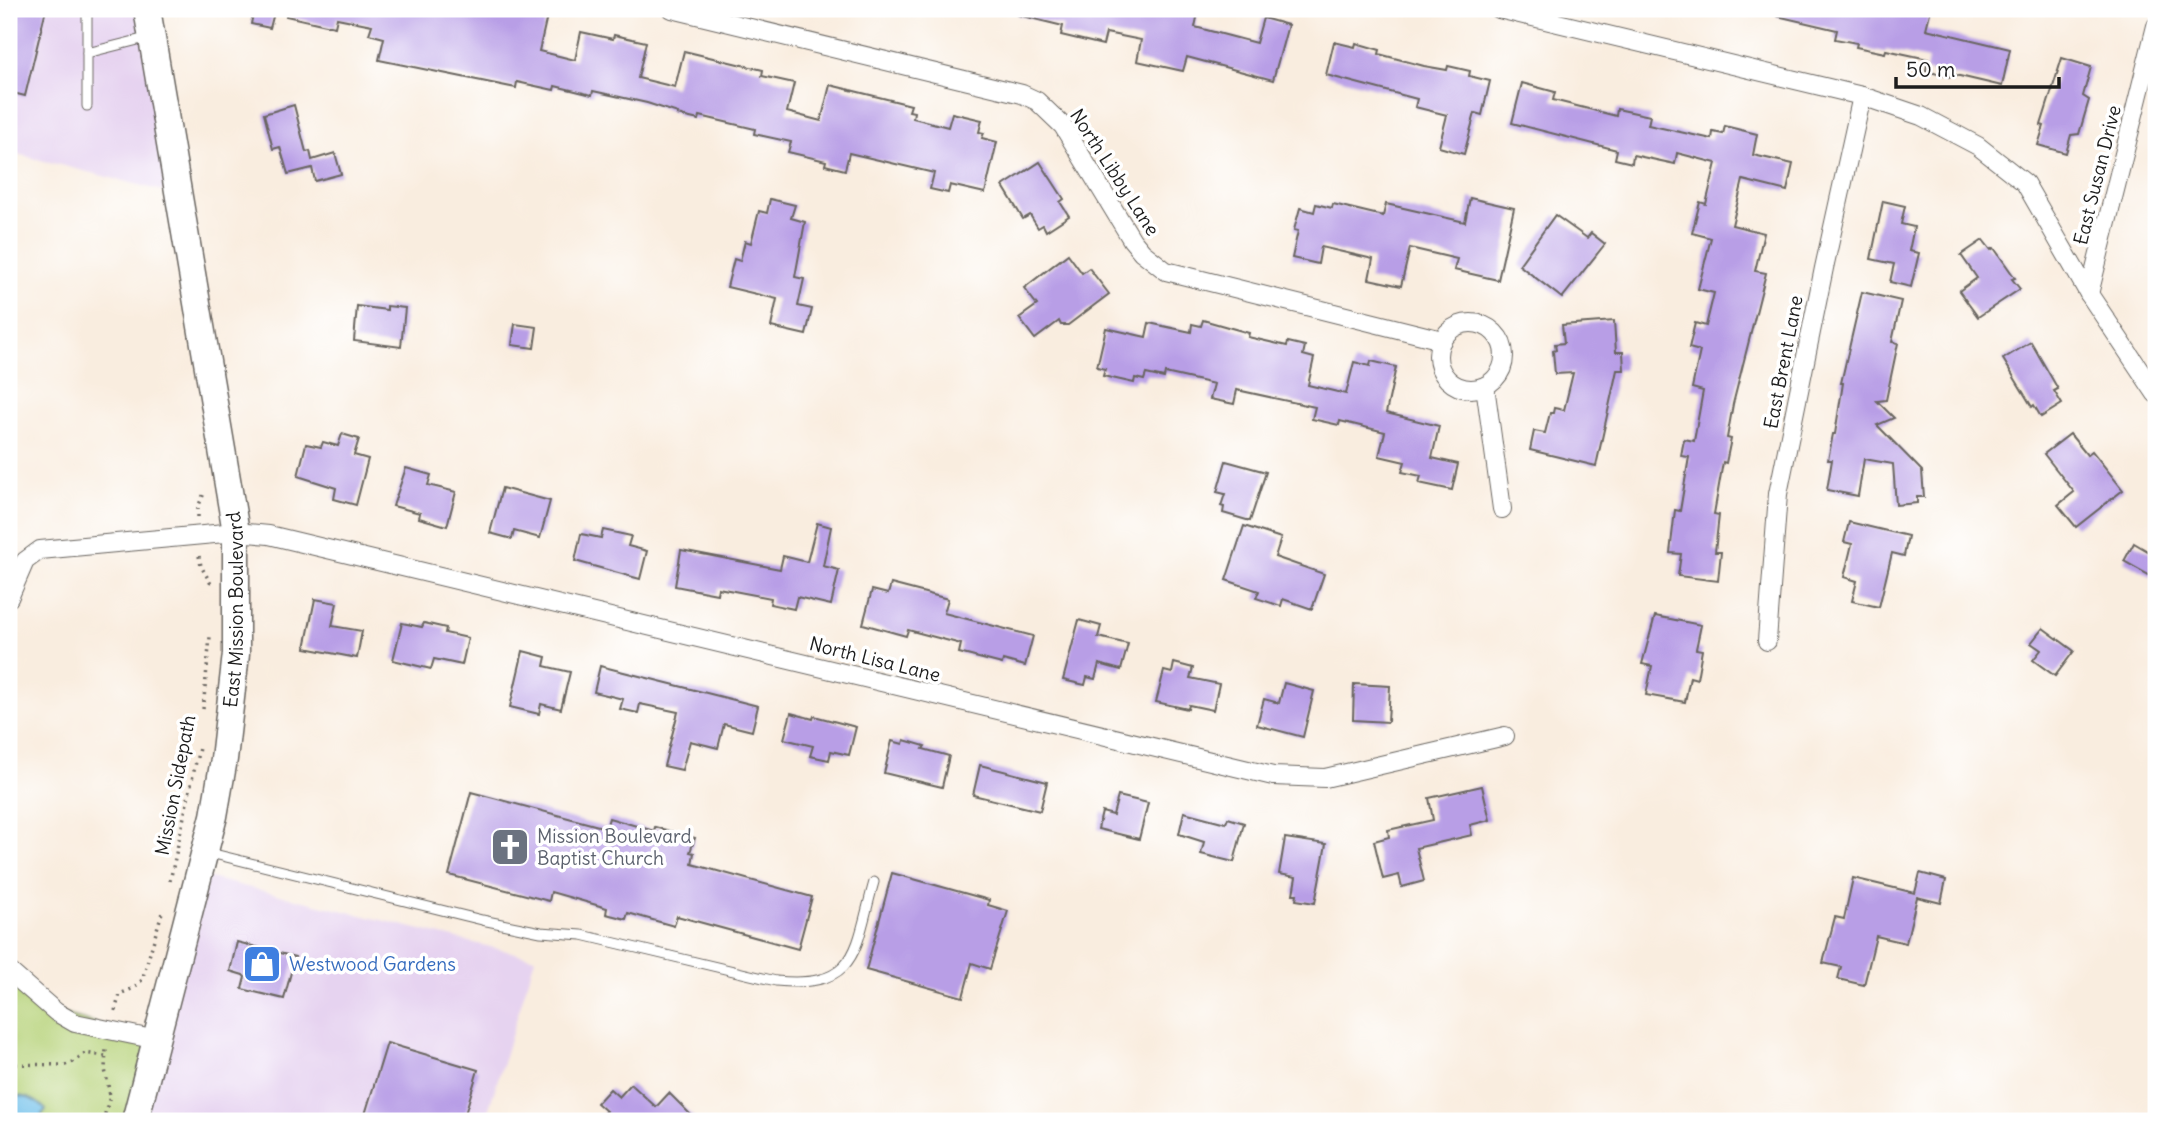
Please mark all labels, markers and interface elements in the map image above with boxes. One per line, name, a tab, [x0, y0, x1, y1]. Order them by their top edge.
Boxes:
scale bar	[1896, 46, 2058, 90]
text: 50 m	[1906, 56, 1955, 83]
street label: East Susan Drive	[2068, 103, 2126, 247]
street label: North Libby Lane	[1065, 104, 1165, 240]
street label: East Brent Lane	[1758, 293, 1808, 431]
street label: East Mission Boulevard	[218, 510, 248, 709]
street label: North Lisa Lane	[807, 631, 943, 687]
street label: Mission Sidepath	[150, 713, 200, 857]
place label: Mission Boulevard Baptist Church	[537, 824, 692, 870]
church icon: Mission Boulevard Baptist Church	[489, 826, 531, 868]
shop icon: Westwood Gardens	[241, 943, 283, 985]
place label: Westwood Gardens	[289, 952, 456, 976]

